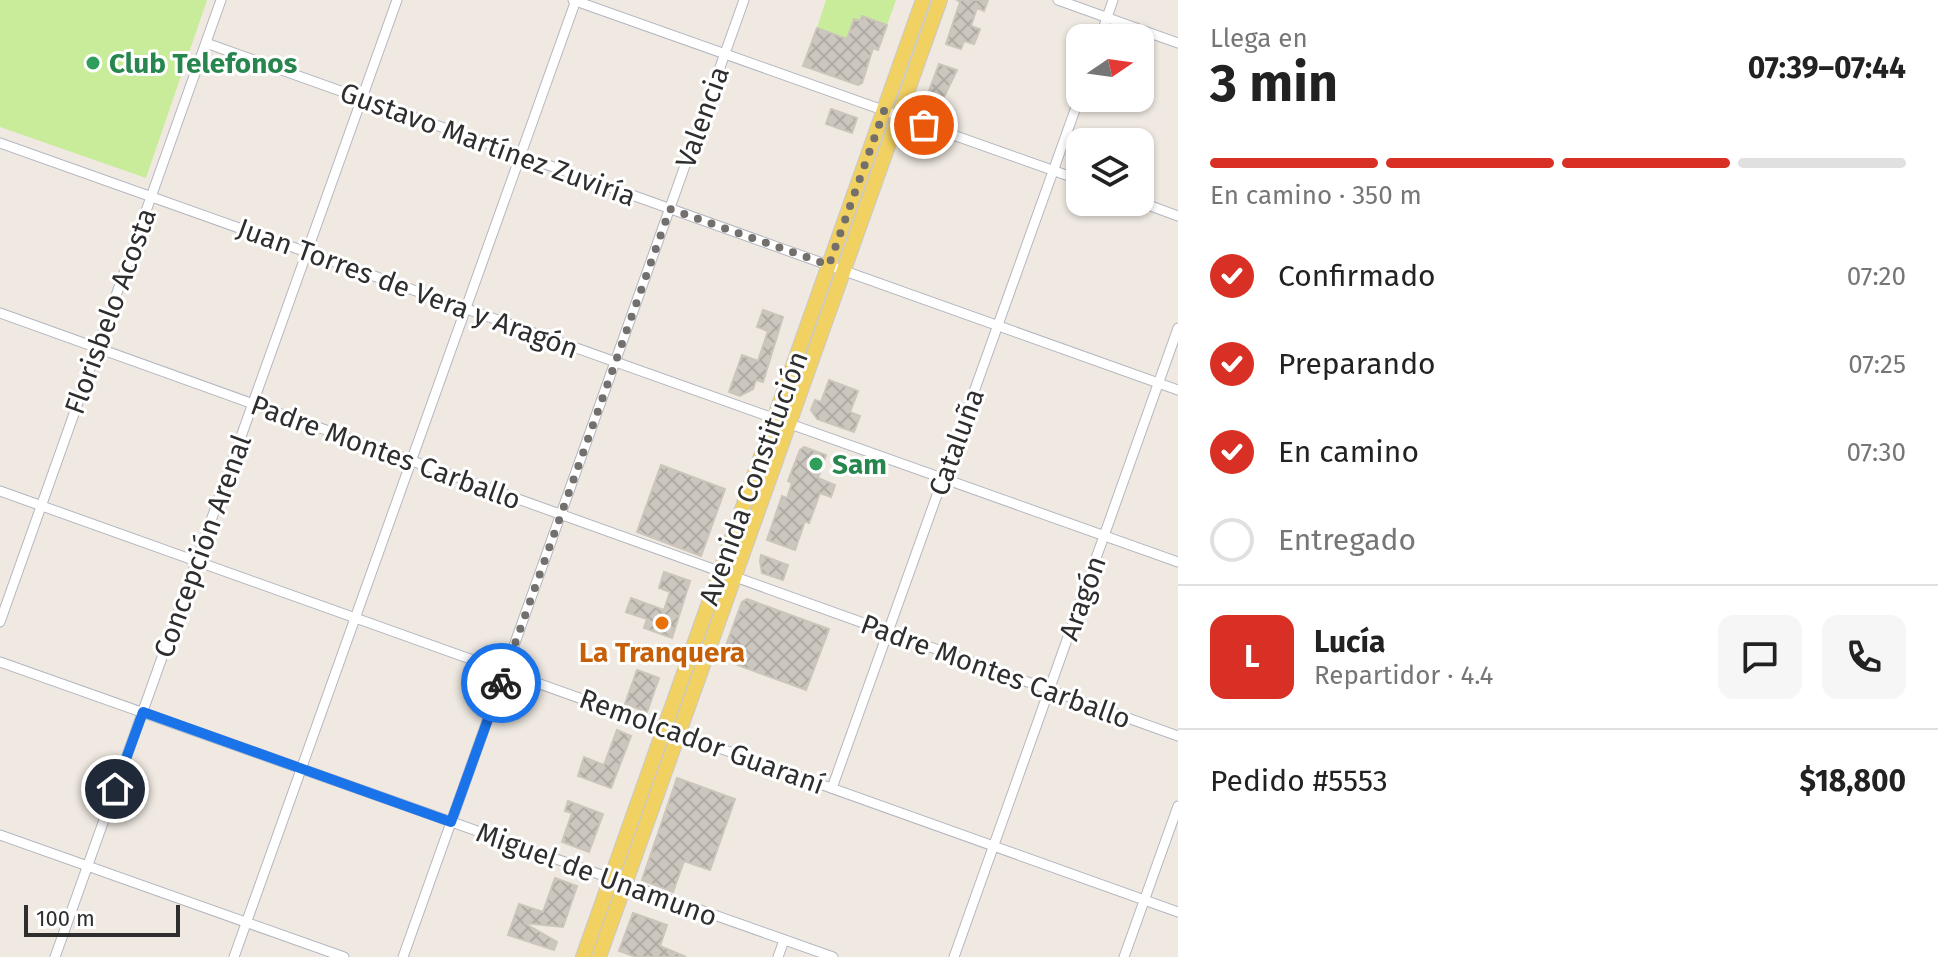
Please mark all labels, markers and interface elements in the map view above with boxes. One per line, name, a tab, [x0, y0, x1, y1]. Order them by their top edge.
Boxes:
text: Llega en	[1210, 23, 1308, 54]
north arrow	[1066, 24, 1154, 112]
map controls	[1066, 24, 1154, 216]
place label: Club Telefonos	[109, 47, 297, 80]
text: 07:39–07:44	[1748, 50, 1906, 86]
text: 3 min	[1210, 52, 1338, 115]
marker: Club Telefonos	[84, 54, 102, 72]
street label: Valencia	[669, 62, 736, 172]
street label: Gustavo Martínez Zuviría	[336, 76, 640, 213]
pin	[890, 91, 958, 159]
icon: bag	[902, 103, 946, 147]
button: layers	[1066, 128, 1154, 216]
text: En camino · 350 m	[1210, 180, 1422, 211]
street label: Florisbelo Acosta	[58, 204, 163, 419]
street label: Juan Torres de Vera y Aragón	[233, 211, 583, 366]
icon: check	[1210, 254, 1254, 298]
text: Confirmado	[1278, 258, 1436, 294]
text: 07:20	[1847, 261, 1906, 292]
icon: check	[1210, 342, 1254, 386]
text: Preparando	[1278, 346, 1436, 382]
street label: Avenida Constitución	[692, 347, 815, 610]
text: 07:25	[1848, 349, 1906, 380]
street label: Cataluña	[922, 384, 991, 500]
street label: Padre Montes Carballo	[246, 388, 525, 517]
street label: Concepción Arenal	[147, 430, 258, 662]
icon: check	[1210, 430, 1254, 474]
text: En camino	[1278, 434, 1419, 470]
text: 07:30	[1847, 437, 1906, 468]
place label: Sam	[832, 448, 887, 481]
marker: Sam	[807, 455, 825, 473]
text: Entregado	[1278, 522, 1416, 558]
street label: Aragón	[1052, 551, 1113, 645]
street label: Padre Montes Carballo	[856, 607, 1135, 736]
marker: La Tranquera	[653, 614, 671, 632]
button: chat	[1718, 615, 1802, 699]
button: phone	[1822, 615, 1906, 699]
text: Lucía	[1314, 624, 1385, 660]
place label: La Tranquera	[579, 636, 745, 669]
text: L	[1244, 639, 1260, 675]
courier	[461, 643, 541, 723]
text: Repartidor · 4.4	[1314, 660, 1493, 691]
icon: bike	[479, 661, 523, 705]
street label: Remolcador Guaraní	[575, 682, 829, 801]
pin	[81, 755, 149, 823]
text: Pedido #5553	[1210, 763, 1388, 799]
text: $18,800	[1800, 763, 1906, 799]
icon: home	[93, 767, 137, 811]
street label: Miguel de Unamuno	[472, 816, 722, 933]
scale bar	[24, 901, 180, 937]
text: 100 m	[36, 905, 95, 932]

